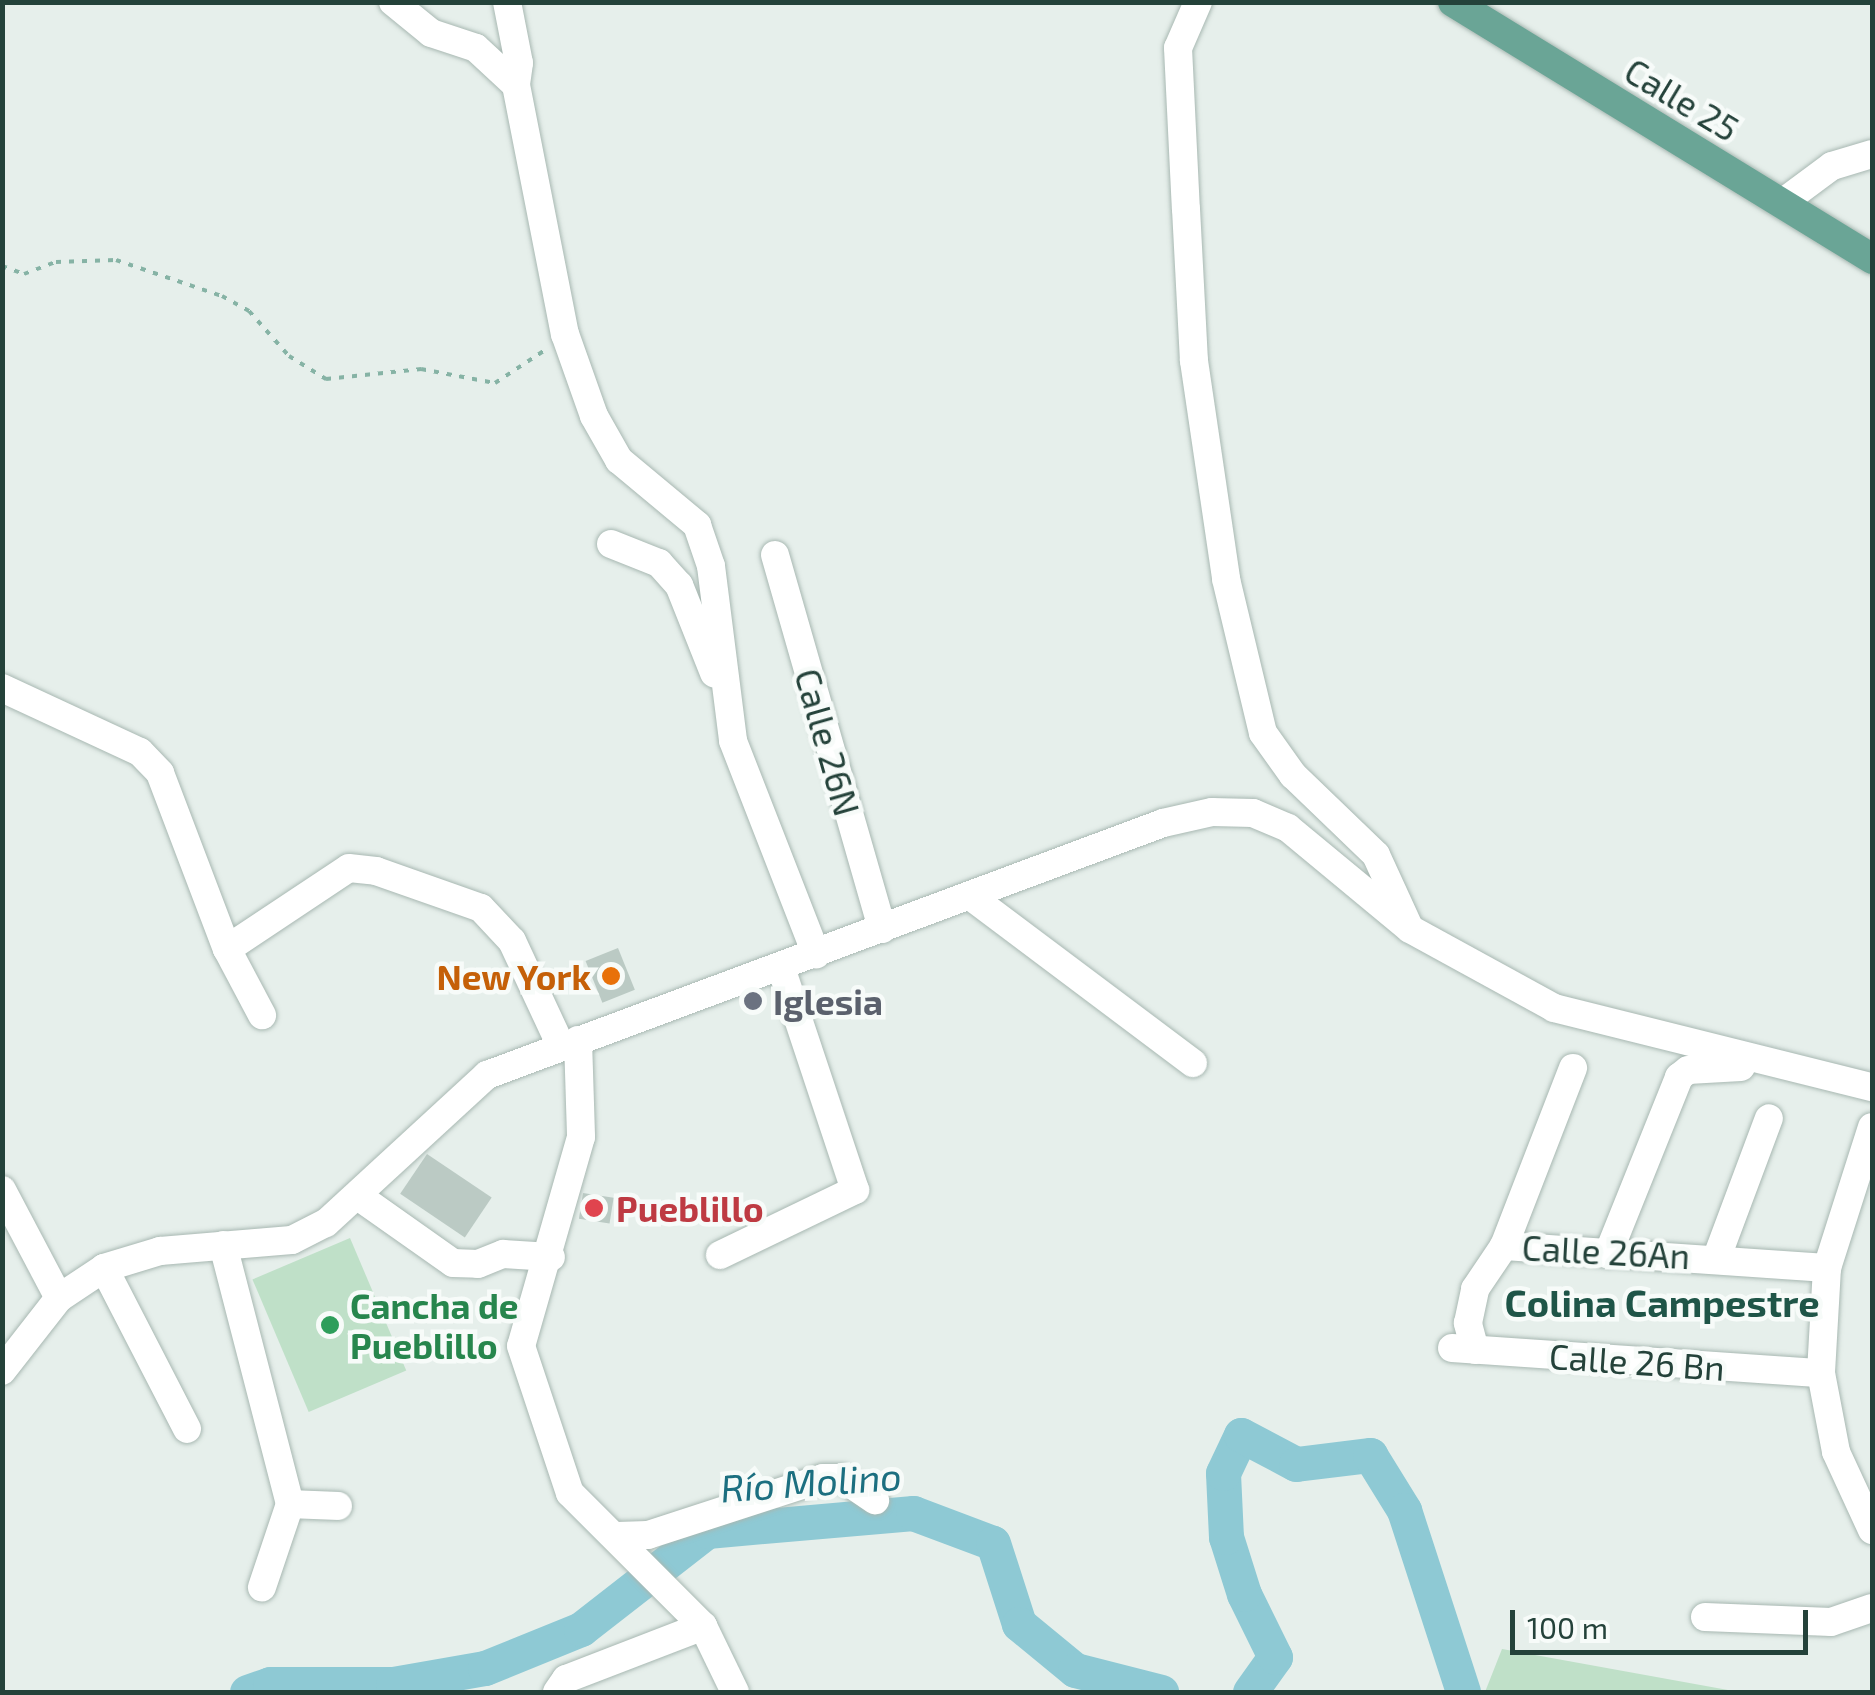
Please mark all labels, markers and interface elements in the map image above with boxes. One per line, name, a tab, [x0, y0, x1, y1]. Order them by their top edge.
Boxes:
street label: Calle 25	[1618, 49, 1746, 149]
street label: Calle 26N	[787, 664, 869, 820]
place label: New York	[435, 955, 591, 997]
marker: New York	[600, 965, 622, 987]
place label: Iglesia	[773, 980, 883, 1022]
marker: Iglesia	[742, 990, 764, 1012]
place label: Pueblillo	[616, 1187, 764, 1229]
marker: Pueblillo	[581, 1195, 607, 1221]
street label: Calle 26An	[1521, 1226, 1691, 1276]
district label: Colina Campestre	[1504, 1280, 1820, 1326]
place label: Cancha de Pueblillo	[350, 1284, 519, 1366]
marker: Cancha de Pueblillo	[319, 1314, 341, 1336]
street label: Calle 26 Bn	[1548, 1334, 1726, 1388]
water label: Río Molino	[719, 1453, 903, 1511]
scale bar	[1515, 1590, 1812, 1652]
text: 100 m	[1527, 1609, 1608, 1645]

